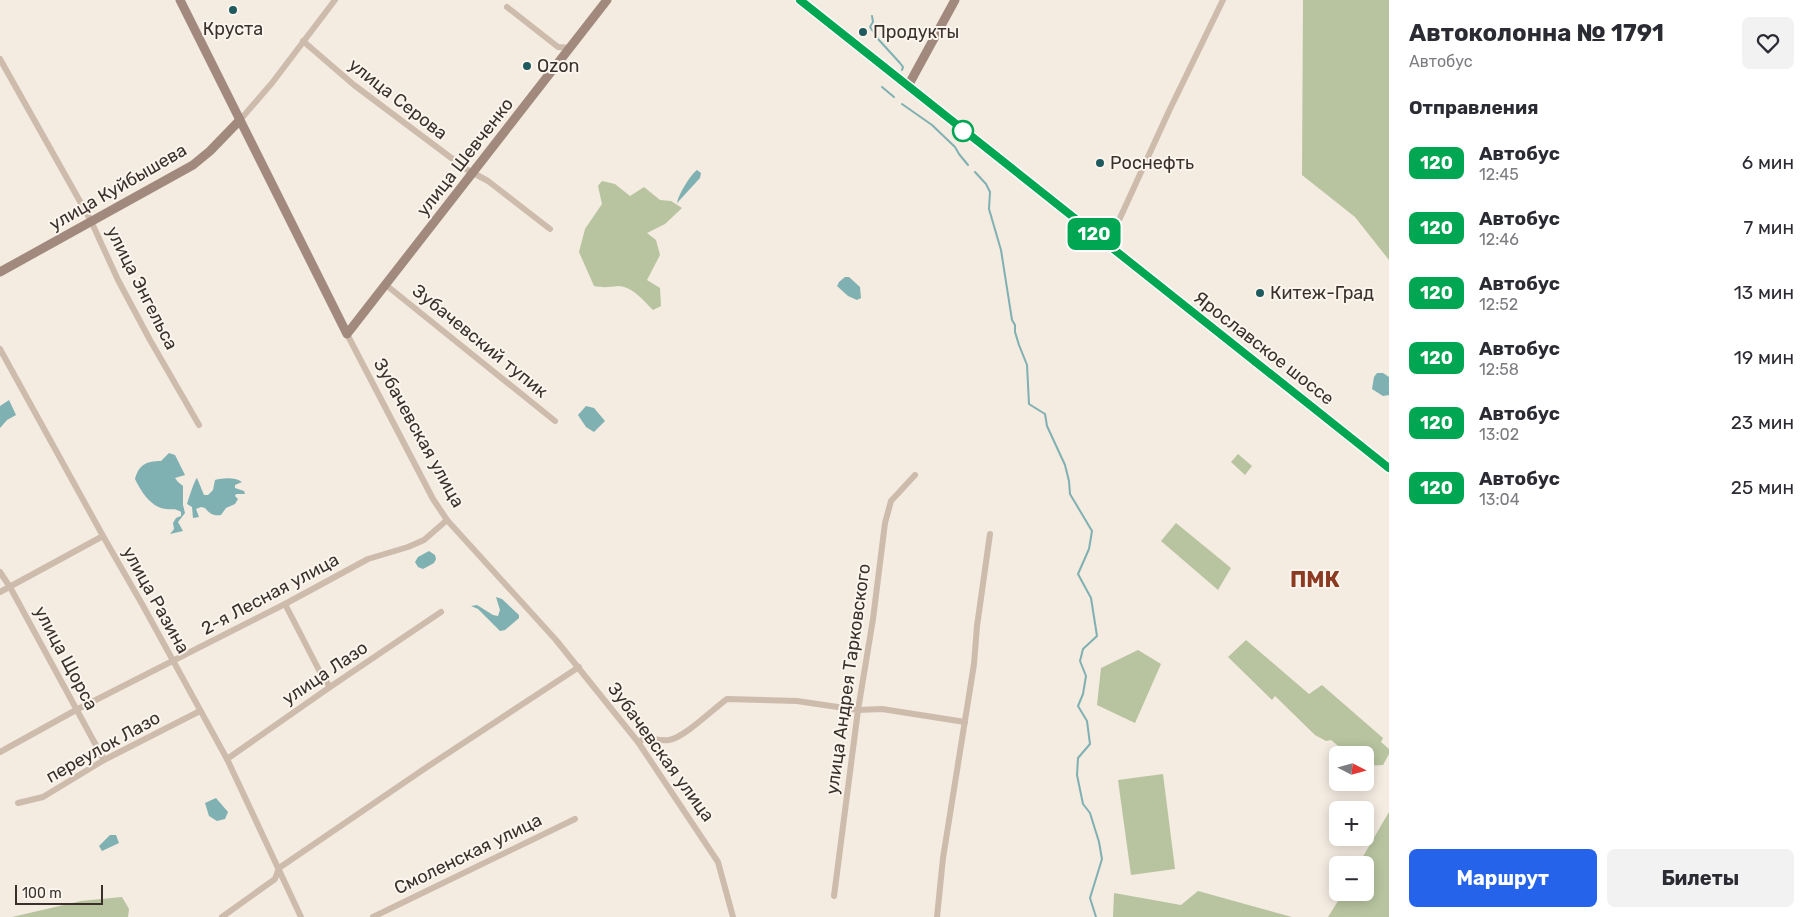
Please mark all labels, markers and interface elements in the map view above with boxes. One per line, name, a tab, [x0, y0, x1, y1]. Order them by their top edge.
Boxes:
marker: Круста	[227, 4, 239, 16]
button: heart	[1742, 17, 1794, 69]
place label: Круста	[203, 18, 263, 40]
text: Автоколонна № 1791	[1409, 19, 1664, 47]
place label: Продукты	[873, 21, 959, 43]
marker: Продукты	[857, 26, 869, 38]
text: Автобус	[1409, 52, 1473, 71]
street label: улица Серова	[344, 54, 452, 144]
place label: Ozon	[537, 55, 579, 77]
marker: Ozon	[521, 60, 533, 72]
street label: улица Шевченко	[412, 93, 518, 221]
text: Отправления	[1409, 96, 1539, 119]
unlabelled marker	[952, 120, 974, 142]
street label: улица Куйбышева	[45, 139, 191, 235]
text: Автобус	[1479, 142, 1560, 165]
text: 6 мин	[1742, 151, 1794, 174]
place label: Роснефть	[1110, 152, 1194, 174]
text: 120	[1420, 152, 1453, 174]
marker: Роснефть	[1094, 157, 1106, 169]
text: 12:45	[1479, 165, 1519, 184]
text: Автобус	[1479, 207, 1560, 230]
text: 7 мин	[1743, 216, 1794, 239]
text: 120	[1420, 217, 1453, 239]
line badge: 120	[1065, 218, 1123, 250]
street label: улица Энгельса	[101, 223, 183, 353]
text: 120	[1078, 223, 1110, 245]
text: 12:46	[1479, 230, 1519, 249]
text: Автобус	[1479, 272, 1560, 295]
street label: Зубачевский тупик	[408, 280, 552, 403]
text: 13 мин	[1734, 281, 1794, 304]
place label: Китеж-Град	[1270, 282, 1374, 304]
text: 120	[1420, 282, 1453, 304]
street label: Ярославское шоссе	[1190, 286, 1338, 410]
marker: Китеж-Град	[1254, 287, 1266, 299]
text: 12:52	[1479, 295, 1518, 314]
text: Автобус	[1479, 337, 1560, 360]
text: 19 мин	[1734, 346, 1794, 369]
text: 120	[1420, 347, 1453, 369]
street label: Зубачевская улица	[369, 355, 469, 511]
text: 12:58	[1479, 360, 1519, 379]
text: Автобус	[1479, 402, 1560, 425]
text: 23 мин	[1731, 411, 1794, 434]
text: 120	[1420, 412, 1453, 434]
text: 13:02	[1479, 425, 1519, 444]
text: Автобус	[1479, 467, 1560, 490]
text: 25 мин	[1731, 476, 1794, 499]
text: 120	[1420, 477, 1453, 499]
text: 13:04	[1479, 490, 1520, 509]
street label: улица Разина	[118, 543, 194, 657]
street label: 2-я Лесная улица	[197, 548, 343, 640]
street label: улица Андрея Тарковского	[821, 562, 875, 796]
district label: ПМК	[1290, 566, 1340, 593]
street label: улица Щорса	[29, 602, 103, 714]
street label: улица Лазо	[278, 636, 372, 710]
street label: Зубачевская улица	[603, 678, 719, 826]
street label: переулок Лазо	[42, 706, 164, 788]
north arrow	[1329, 746, 1374, 791]
map controls	[1329, 746, 1374, 901]
button: +	[1329, 801, 1374, 846]
street label: Смоленская улица	[391, 809, 545, 899]
button: Маршрут	[1409, 849, 1597, 907]
button: Билеты	[1607, 849, 1794, 907]
button: −	[1329, 856, 1374, 901]
scale bar	[15, 882, 102, 905]
text: 100 m	[22, 885, 62, 902]

